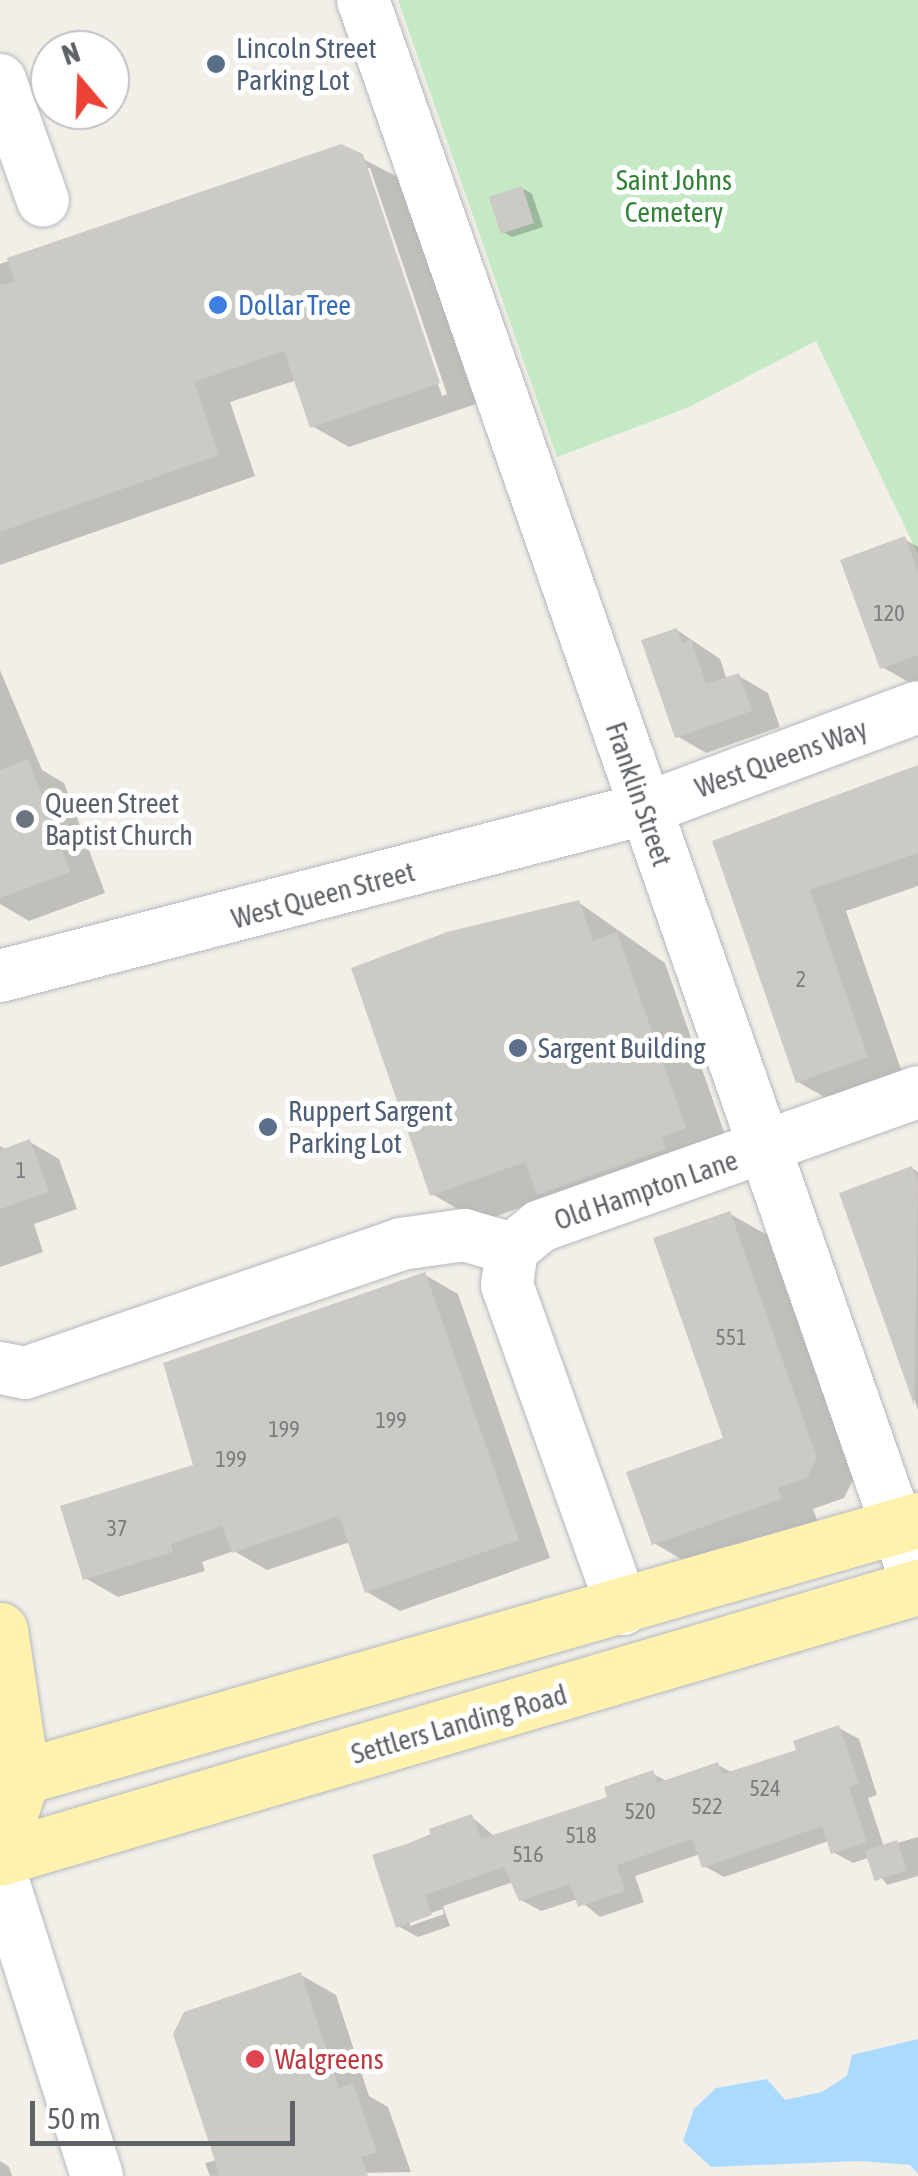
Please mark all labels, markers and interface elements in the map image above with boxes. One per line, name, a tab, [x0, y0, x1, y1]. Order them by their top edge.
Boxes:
north arrow	[30, 30, 130, 130]
place label: Lincoln Street Parking Lot	[236, 31, 377, 97]
text: N	[58, 36, 84, 71]
marker: Lincoln Street Parking Lot	[205, 53, 227, 75]
park label: Saint Johns Cemetery	[616, 163, 732, 229]
place label: Dollar Tree	[238, 288, 351, 322]
marker: Dollar Tree	[207, 294, 229, 316]
house number: 120	[873, 601, 905, 627]
street label: West Queens Way	[690, 711, 872, 805]
street label: Franklin Street	[599, 718, 679, 870]
place label: Queen Street Baptist Church	[45, 786, 193, 852]
marker: Queen Street Baptist Church	[14, 808, 36, 830]
street label: West Queen Street	[228, 854, 418, 936]
house number: 2	[796, 967, 806, 993]
place label: Sargent Building	[538, 1031, 706, 1065]
marker: Sargent Building	[507, 1037, 529, 1059]
place label: Ruppert Sargent Parking Lot	[288, 1094, 453, 1160]
marker: Ruppert Sargent Parking Lot	[257, 1116, 279, 1138]
street label: Old Hampton Lane	[550, 1143, 742, 1237]
house number: 1	[16, 1158, 26, 1184]
house number: 551	[715, 1325, 747, 1351]
house number: 199	[375, 1408, 407, 1434]
house number: 199	[268, 1417, 300, 1443]
house number: 199	[215, 1447, 247, 1473]
house number: 37	[107, 1516, 127, 1542]
street label: Settlers Landing Road	[347, 1677, 571, 1771]
house number: 524	[749, 1776, 781, 1802]
house number: 522	[691, 1794, 723, 1820]
house number: 520	[624, 1799, 656, 1825]
house number: 518	[565, 1823, 597, 1849]
house number: 516	[512, 1842, 544, 1868]
place label: Walgreens	[275, 2042, 384, 2076]
marker: Walgreens	[244, 2048, 266, 2070]
scale bar	[35, 2081, 300, 2143]
text: 50 m	[47, 2101, 101, 2135]

